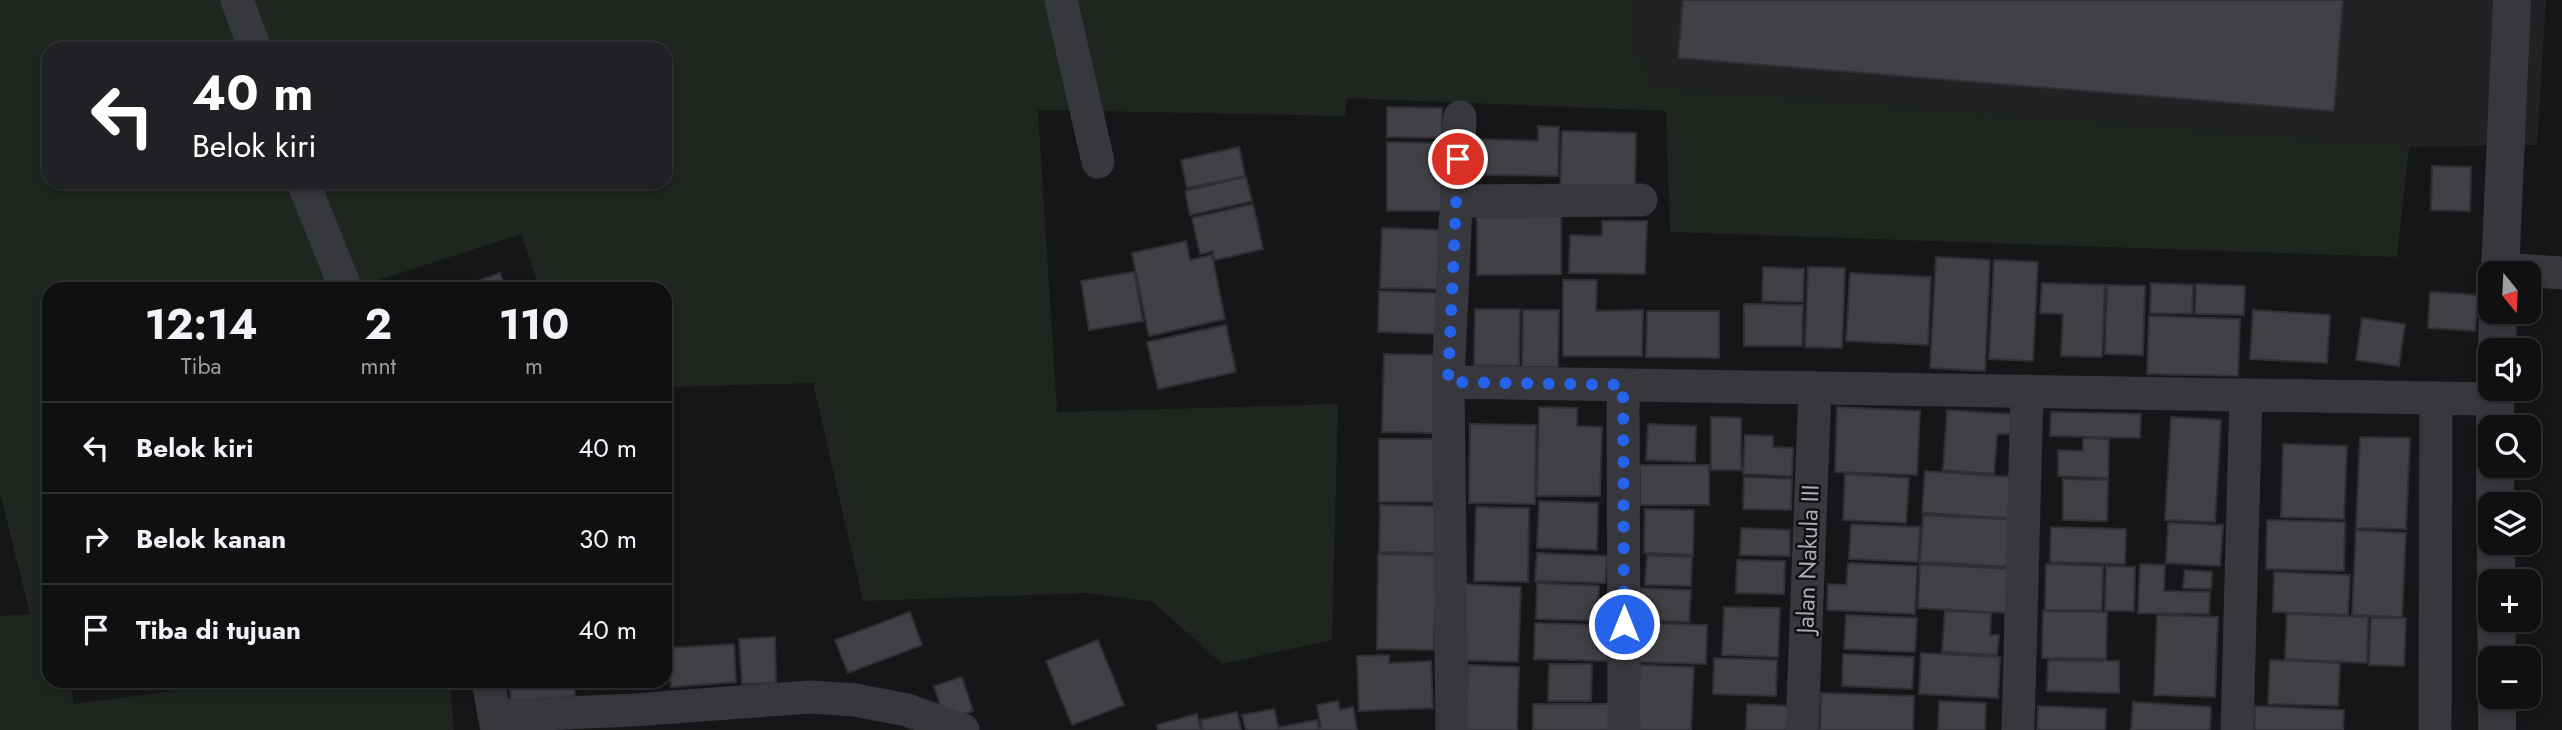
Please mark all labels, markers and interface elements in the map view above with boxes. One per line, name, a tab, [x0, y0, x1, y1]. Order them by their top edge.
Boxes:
text: 40 m	[192, 58, 314, 128]
icon: left	[77, 70, 168, 161]
text: Belok kiri	[192, 123, 317, 169]
pin	[1428, 129, 1488, 189]
icon: arrive	[1439, 140, 1477, 178]
north arrow	[2478, 261, 2541, 324]
map controls	[2478, 261, 2541, 709]
text: 12:14	[145, 294, 258, 355]
text: 2	[364, 294, 392, 355]
text: 110	[499, 294, 569, 355]
button: sound	[2478, 338, 2541, 401]
text: Tiba	[181, 349, 222, 383]
text: mnt	[361, 349, 396, 383]
text: m	[525, 349, 543, 383]
button: search	[2478, 415, 2541, 478]
icon: left	[77, 429, 115, 467]
text: Belok kiri	[136, 429, 253, 467]
text: 40 m	[578, 429, 637, 467]
street label: Jalan Nakula III	[1787, 484, 1828, 637]
button: layers	[2478, 492, 2541, 555]
icon: right	[77, 520, 115, 558]
text: Belok kanan	[136, 520, 286, 558]
text: 30 m	[579, 520, 637, 558]
button: +	[2478, 569, 2541, 632]
position arrow	[1587, 587, 1661, 661]
icon: arrive	[77, 611, 115, 649]
text: Tiba di tujuan	[136, 611, 301, 649]
text: 40 m	[578, 611, 637, 649]
button: −	[2478, 646, 2541, 709]

